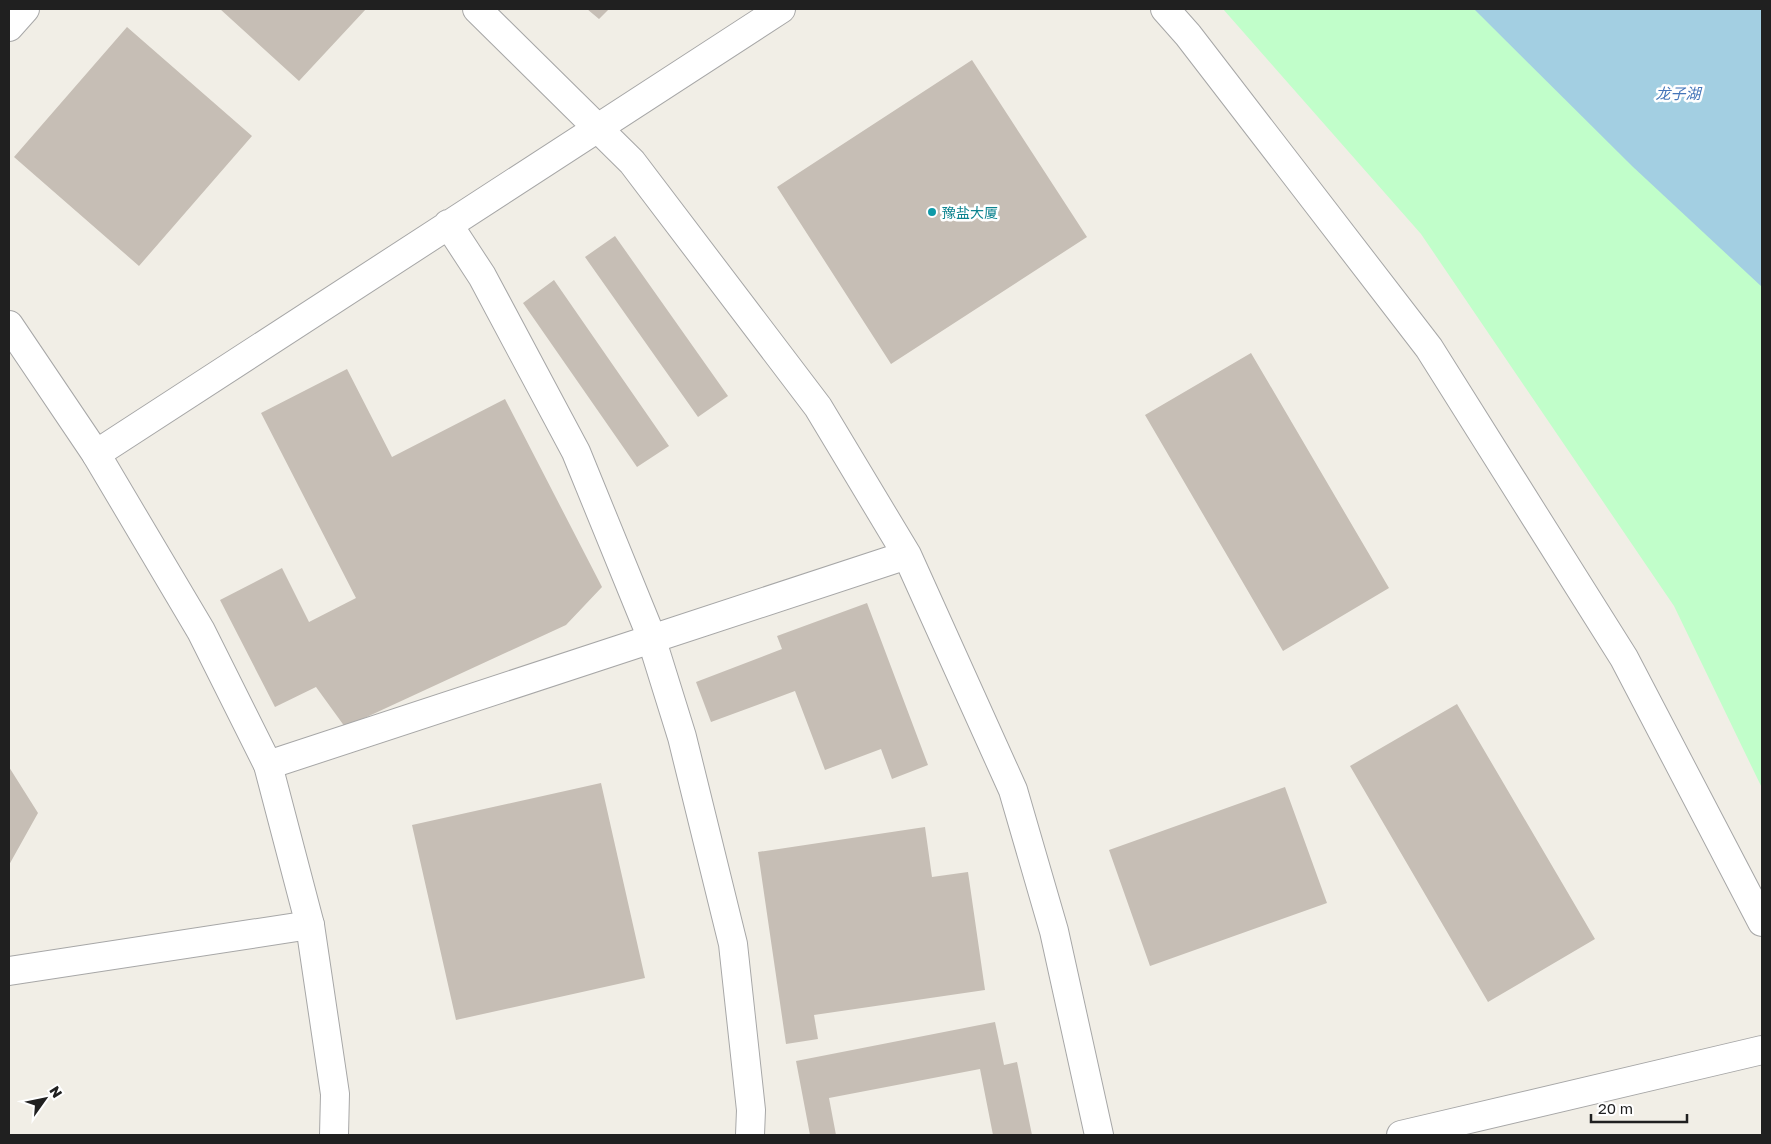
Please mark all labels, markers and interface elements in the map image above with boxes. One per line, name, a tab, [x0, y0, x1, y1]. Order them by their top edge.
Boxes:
water label: 龙子湖	[1655, 84, 1702, 102]
place label: 豫盐大厦	[942, 204, 998, 221]
marker: 豫盐大厦	[926, 206, 938, 218]
north arrow	[20, 1074, 70, 1124]
text: N	[46, 1083, 66, 1101]
scale bar	[1591, 1092, 1687, 1124]
text: 20 m	[1598, 1099, 1633, 1117]

